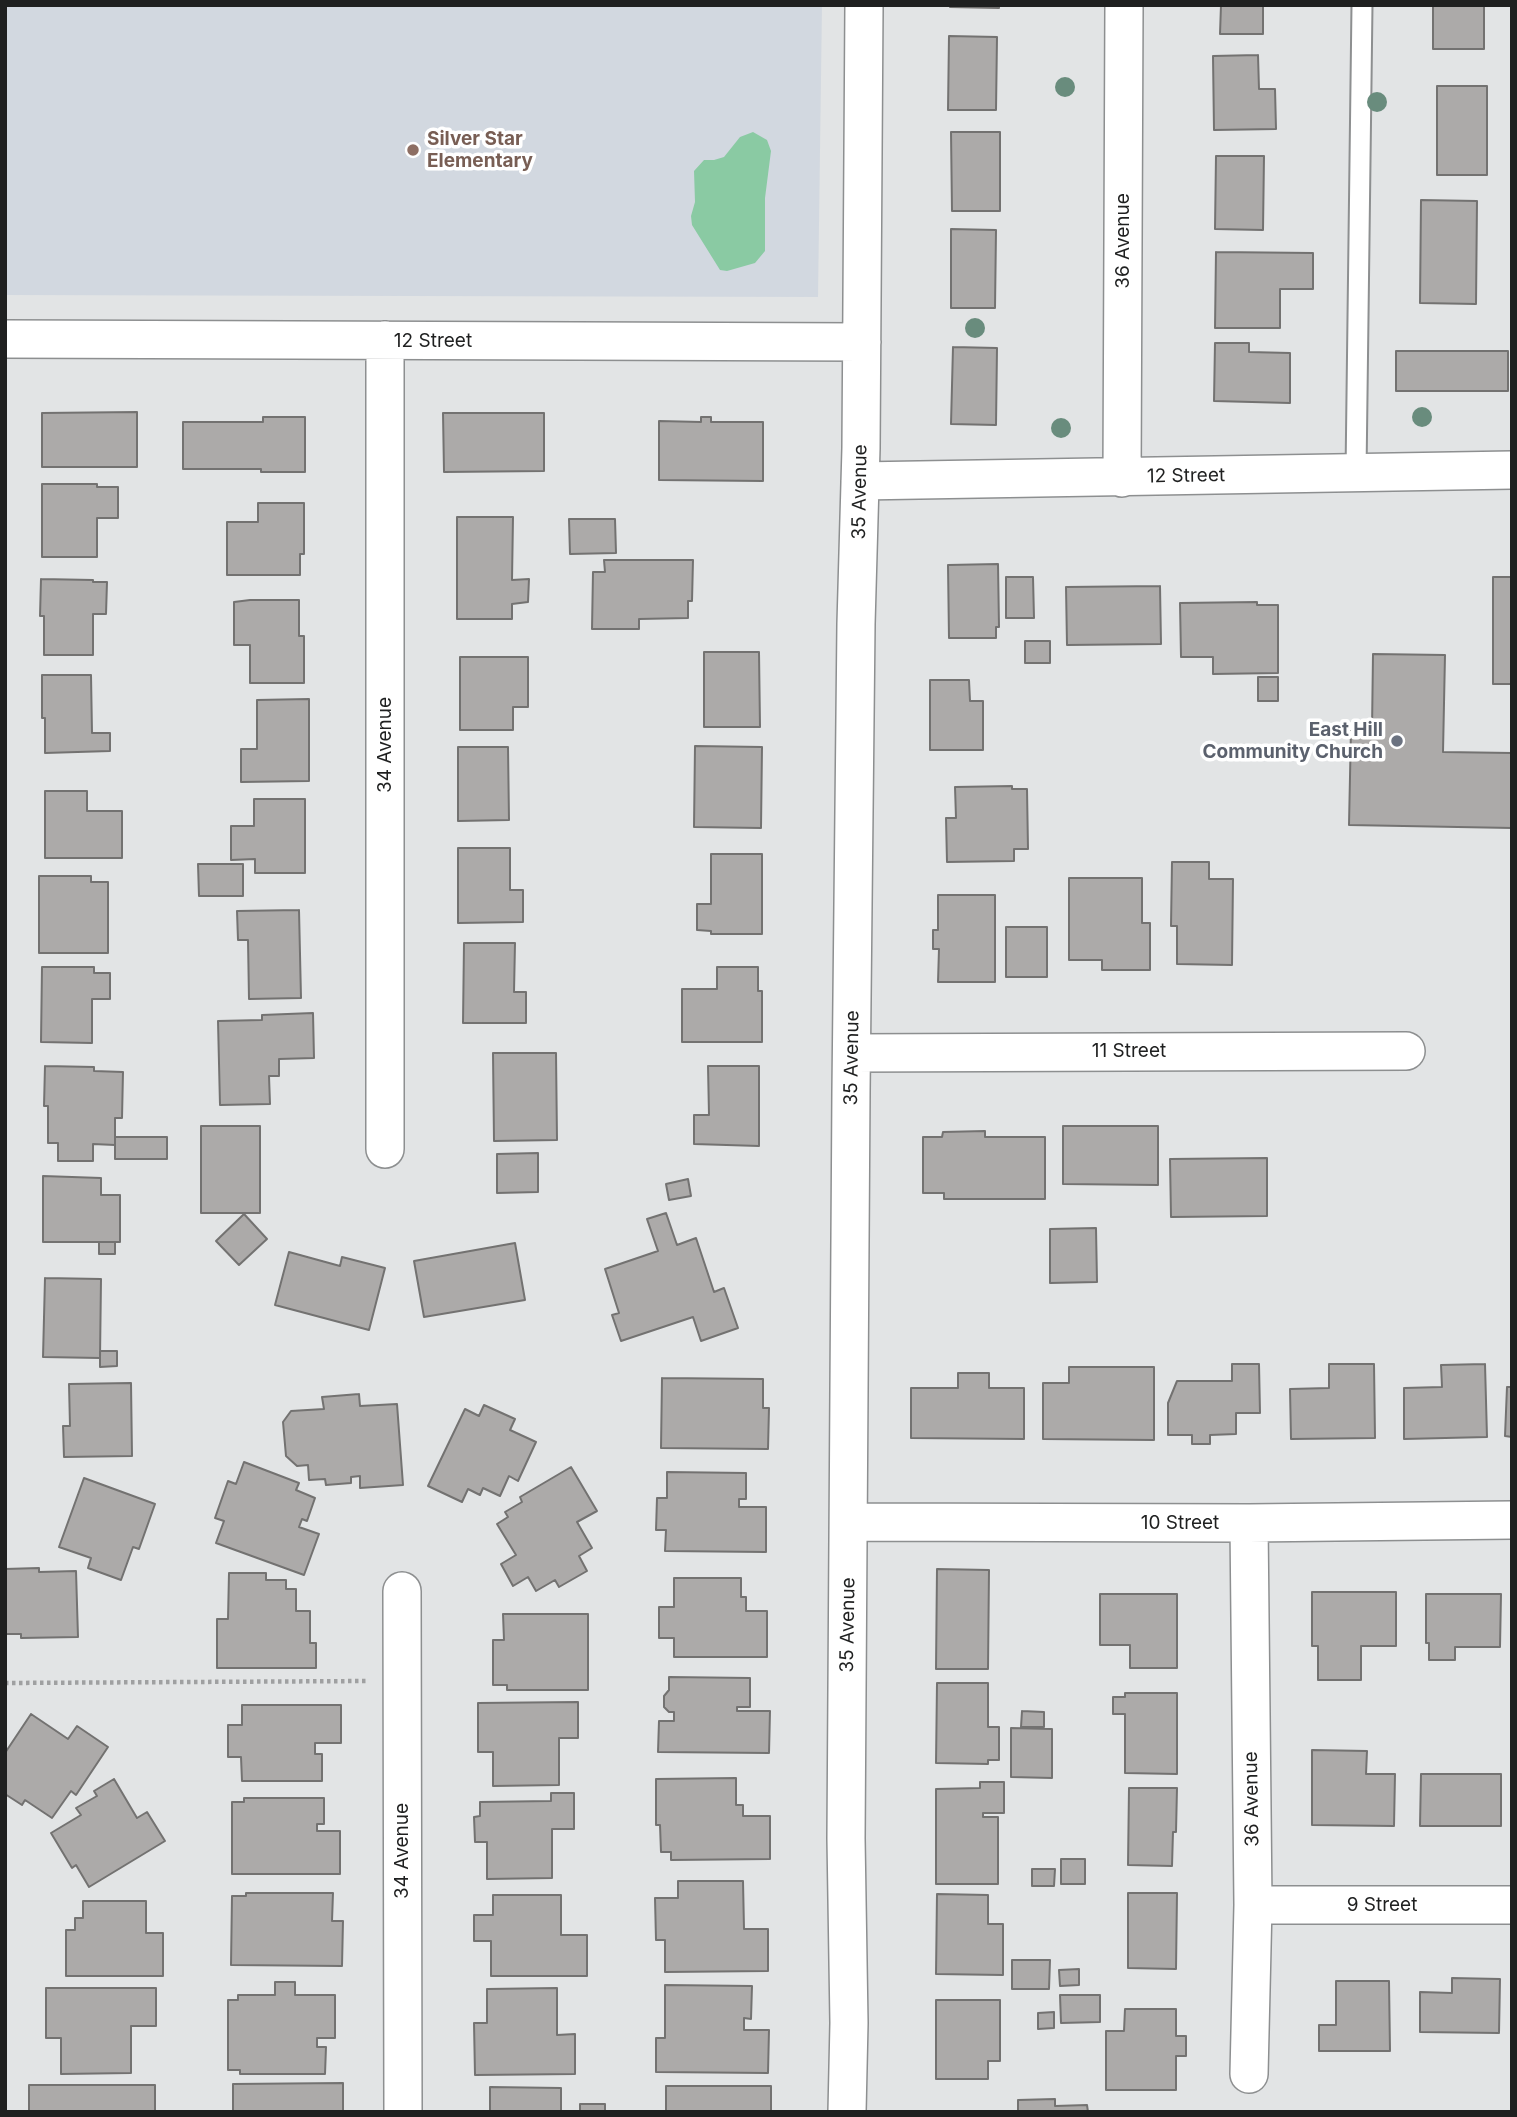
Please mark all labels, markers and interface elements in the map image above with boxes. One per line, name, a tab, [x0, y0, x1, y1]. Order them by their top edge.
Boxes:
place label: Silver Star Elementary	[427, 128, 533, 172]
marker: Silver Star Elementary	[405, 142, 421, 158]
street label: 36 Avenue	[1112, 193, 1134, 289]
street label: 12 Street	[394, 330, 472, 352]
street label: 35 Avenue	[848, 444, 872, 540]
street label: 12 Street	[1147, 464, 1225, 488]
street label: 34 Avenue	[374, 697, 396, 793]
place label: East Hill Community Church	[1203, 719, 1383, 763]
marker: East Hill Community Church	[1389, 733, 1405, 749]
street label: 35 Avenue	[840, 1010, 864, 1106]
street label: 11 Street	[1092, 1040, 1166, 1062]
street label: 10 Street	[1141, 1512, 1219, 1534]
street label: 35 Avenue	[836, 1577, 860, 1673]
street label: 36 Avenue	[1240, 1751, 1264, 1847]
street label: 34 Avenue	[391, 1803, 413, 1899]
street label: 9 Street	[1347, 1894, 1417, 1916]

